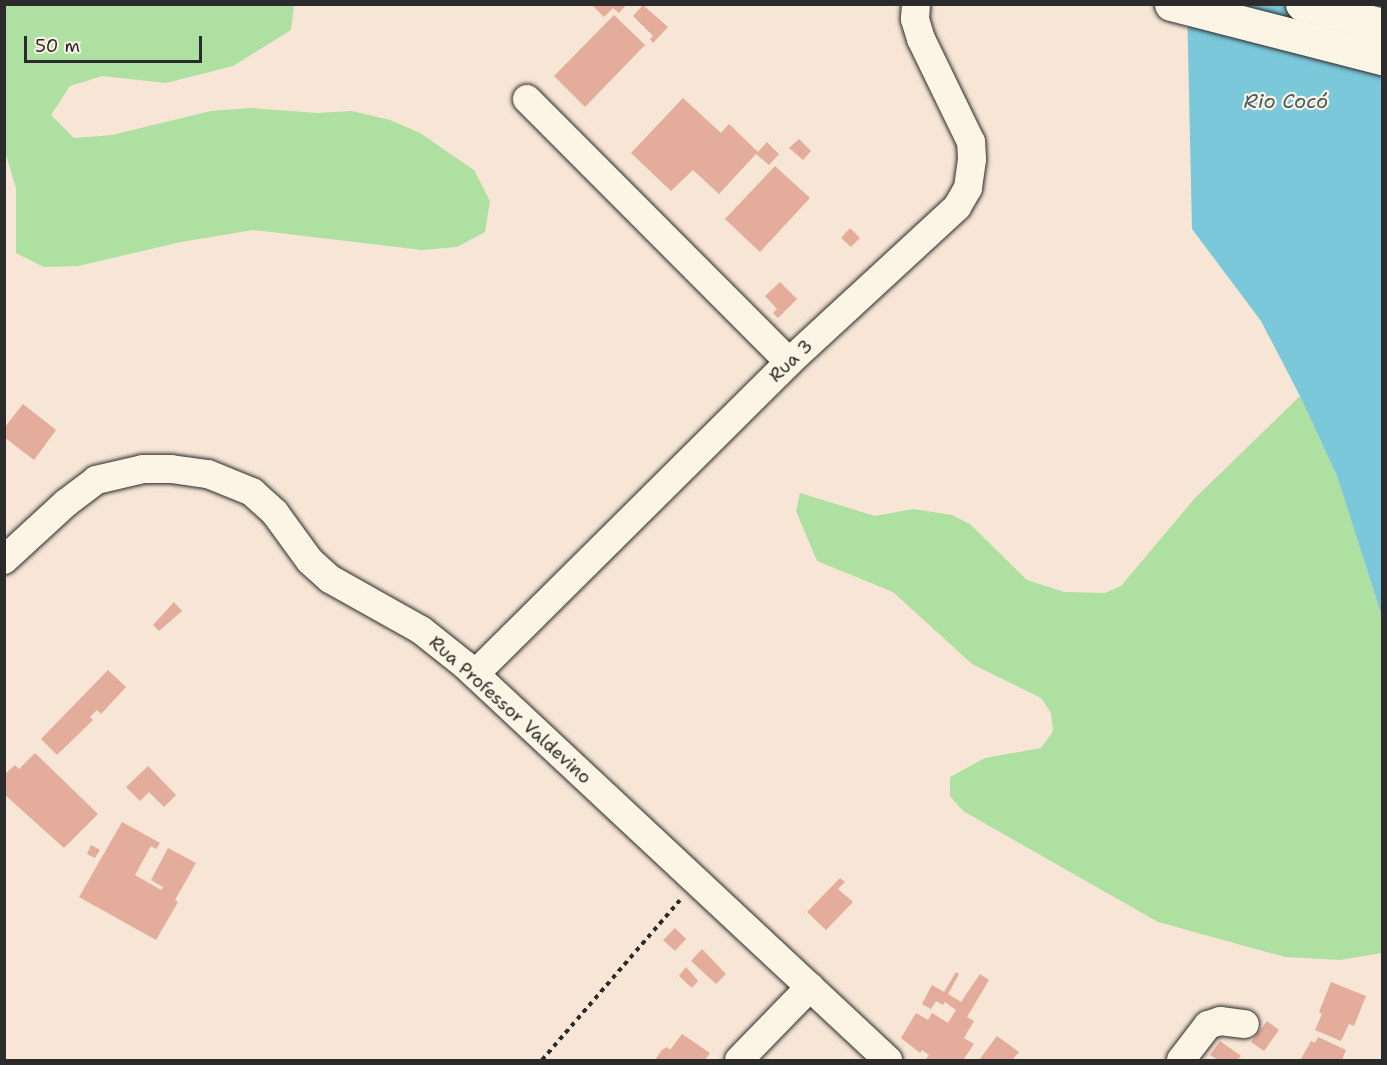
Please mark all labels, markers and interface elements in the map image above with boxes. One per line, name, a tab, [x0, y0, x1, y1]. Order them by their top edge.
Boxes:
scale bar	[27, 24, 206, 62]
text: 50 m	[35, 34, 80, 58]
water label: Rio Cocó	[1244, 89, 1328, 113]
street label: Rua 3	[765, 335, 817, 387]
street label: Rua Professor Valdevino	[425, 632, 595, 788]

